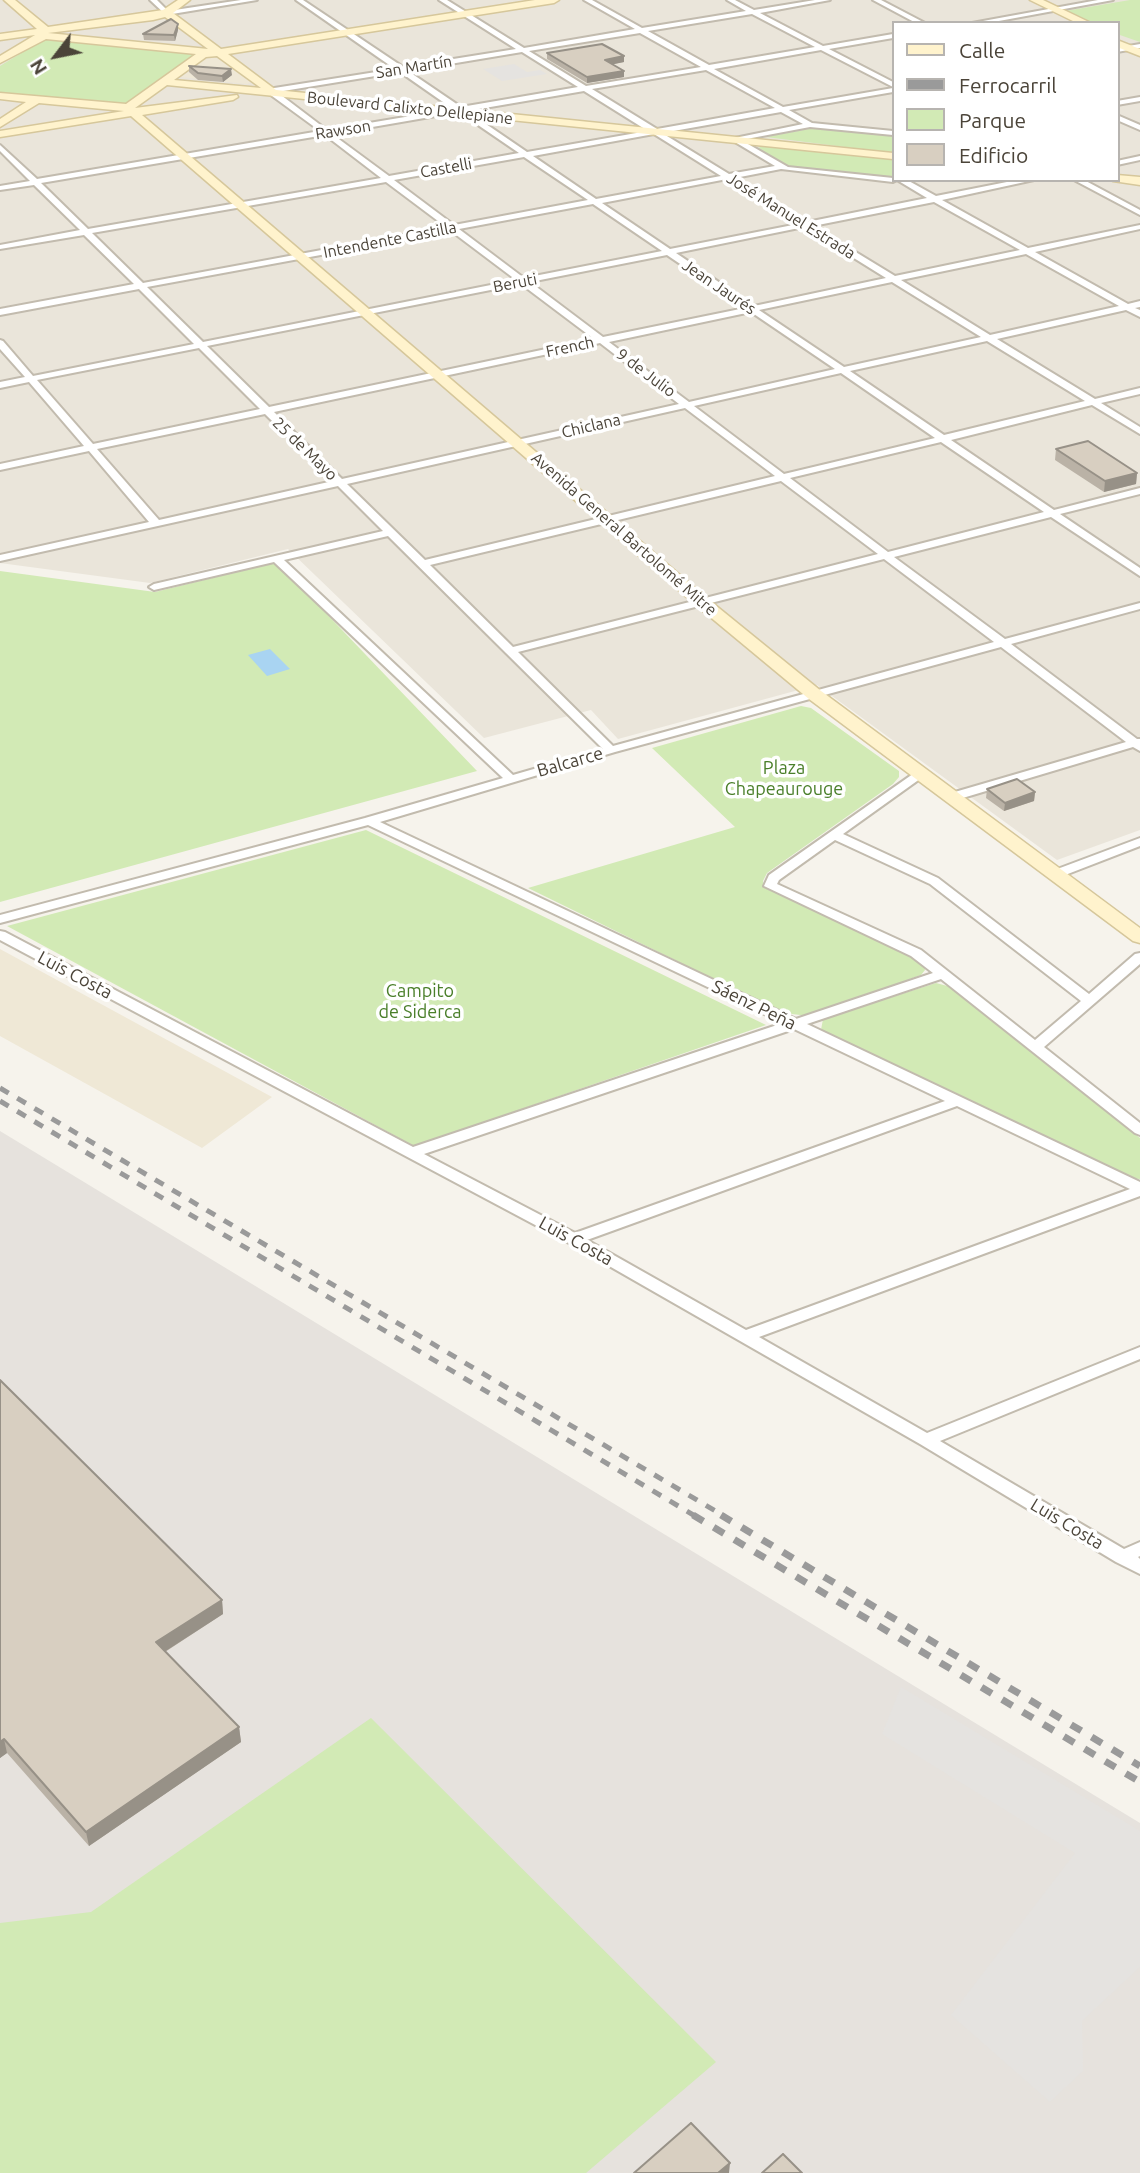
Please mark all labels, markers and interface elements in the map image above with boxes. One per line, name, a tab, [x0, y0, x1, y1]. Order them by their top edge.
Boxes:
north arrow	[21, 21, 91, 91]
legend	[892, 21, 1119, 182]
text: Calle	[959, 38, 1005, 62]
street label: San Martín	[375, 52, 453, 82]
text: N	[25, 55, 51, 79]
text: Ferrocarril	[959, 73, 1057, 97]
street label: Boulevard Calixto Dellepiane	[306, 88, 514, 128]
text: Parque	[959, 108, 1026, 132]
street label: Rawson	[314, 116, 372, 144]
text: Edificio	[959, 143, 1028, 167]
street label: Castelli	[419, 154, 473, 182]
street label: José Manuel Estrada	[723, 169, 859, 263]
street label: Intendente Castilla	[322, 218, 458, 262]
street label: Jean Jaurés	[678, 255, 760, 319]
street label: Beruti	[491, 269, 539, 297]
street label: French	[544, 333, 596, 361]
street label: 9 de Julio	[613, 345, 679, 401]
street label: Chiclana	[560, 410, 622, 442]
street label: 25 de Mayo	[269, 413, 341, 485]
street label: Avenida General Bartolomé Mitre	[527, 448, 721, 620]
street label: Balcarce	[534, 742, 606, 782]
park label: Plaza Chapeaurouge	[725, 757, 843, 800]
street label: Luis Costa	[34, 946, 116, 1004]
street label: Sáenz Peña	[708, 975, 800, 1035]
park label: Campito de Siderca	[378, 980, 462, 1023]
street label: Luis Costa	[535, 1212, 617, 1270]
street label: Luis Costa	[1027, 1494, 1107, 1554]

